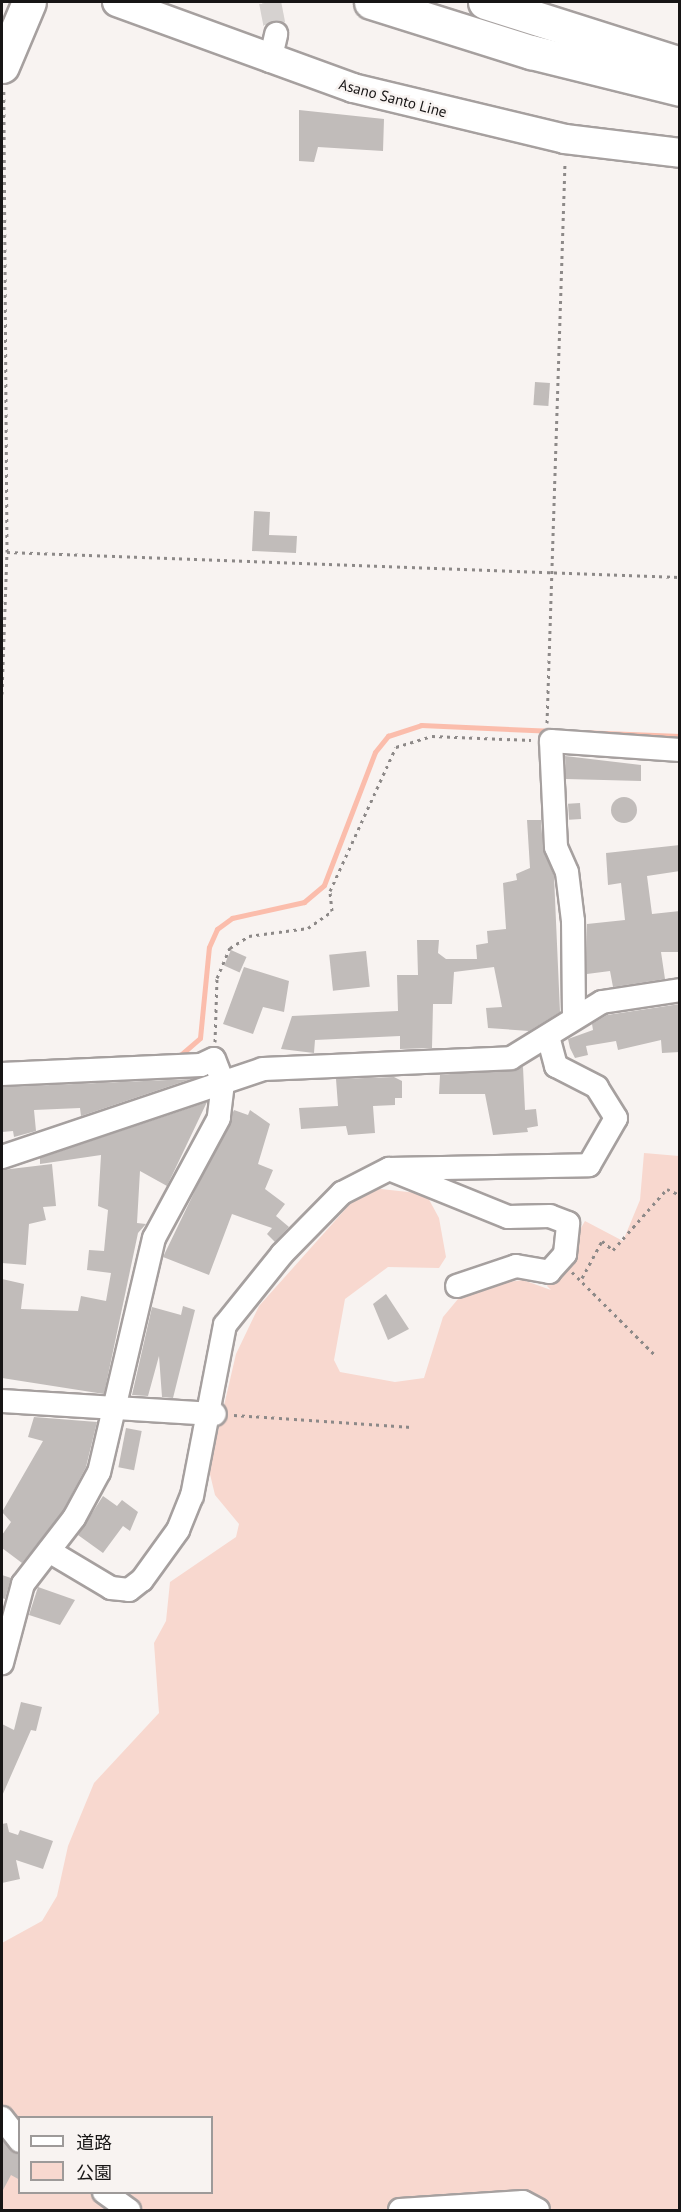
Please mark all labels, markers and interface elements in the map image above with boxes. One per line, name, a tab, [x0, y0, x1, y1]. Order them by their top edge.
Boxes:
street label: Asano Santo Line	[337, 75, 449, 121]
legend	[18, 2116, 213, 2194]
text: 道路	[76, 2131, 112, 2154]
text: 公園	[76, 2161, 112, 2184]

